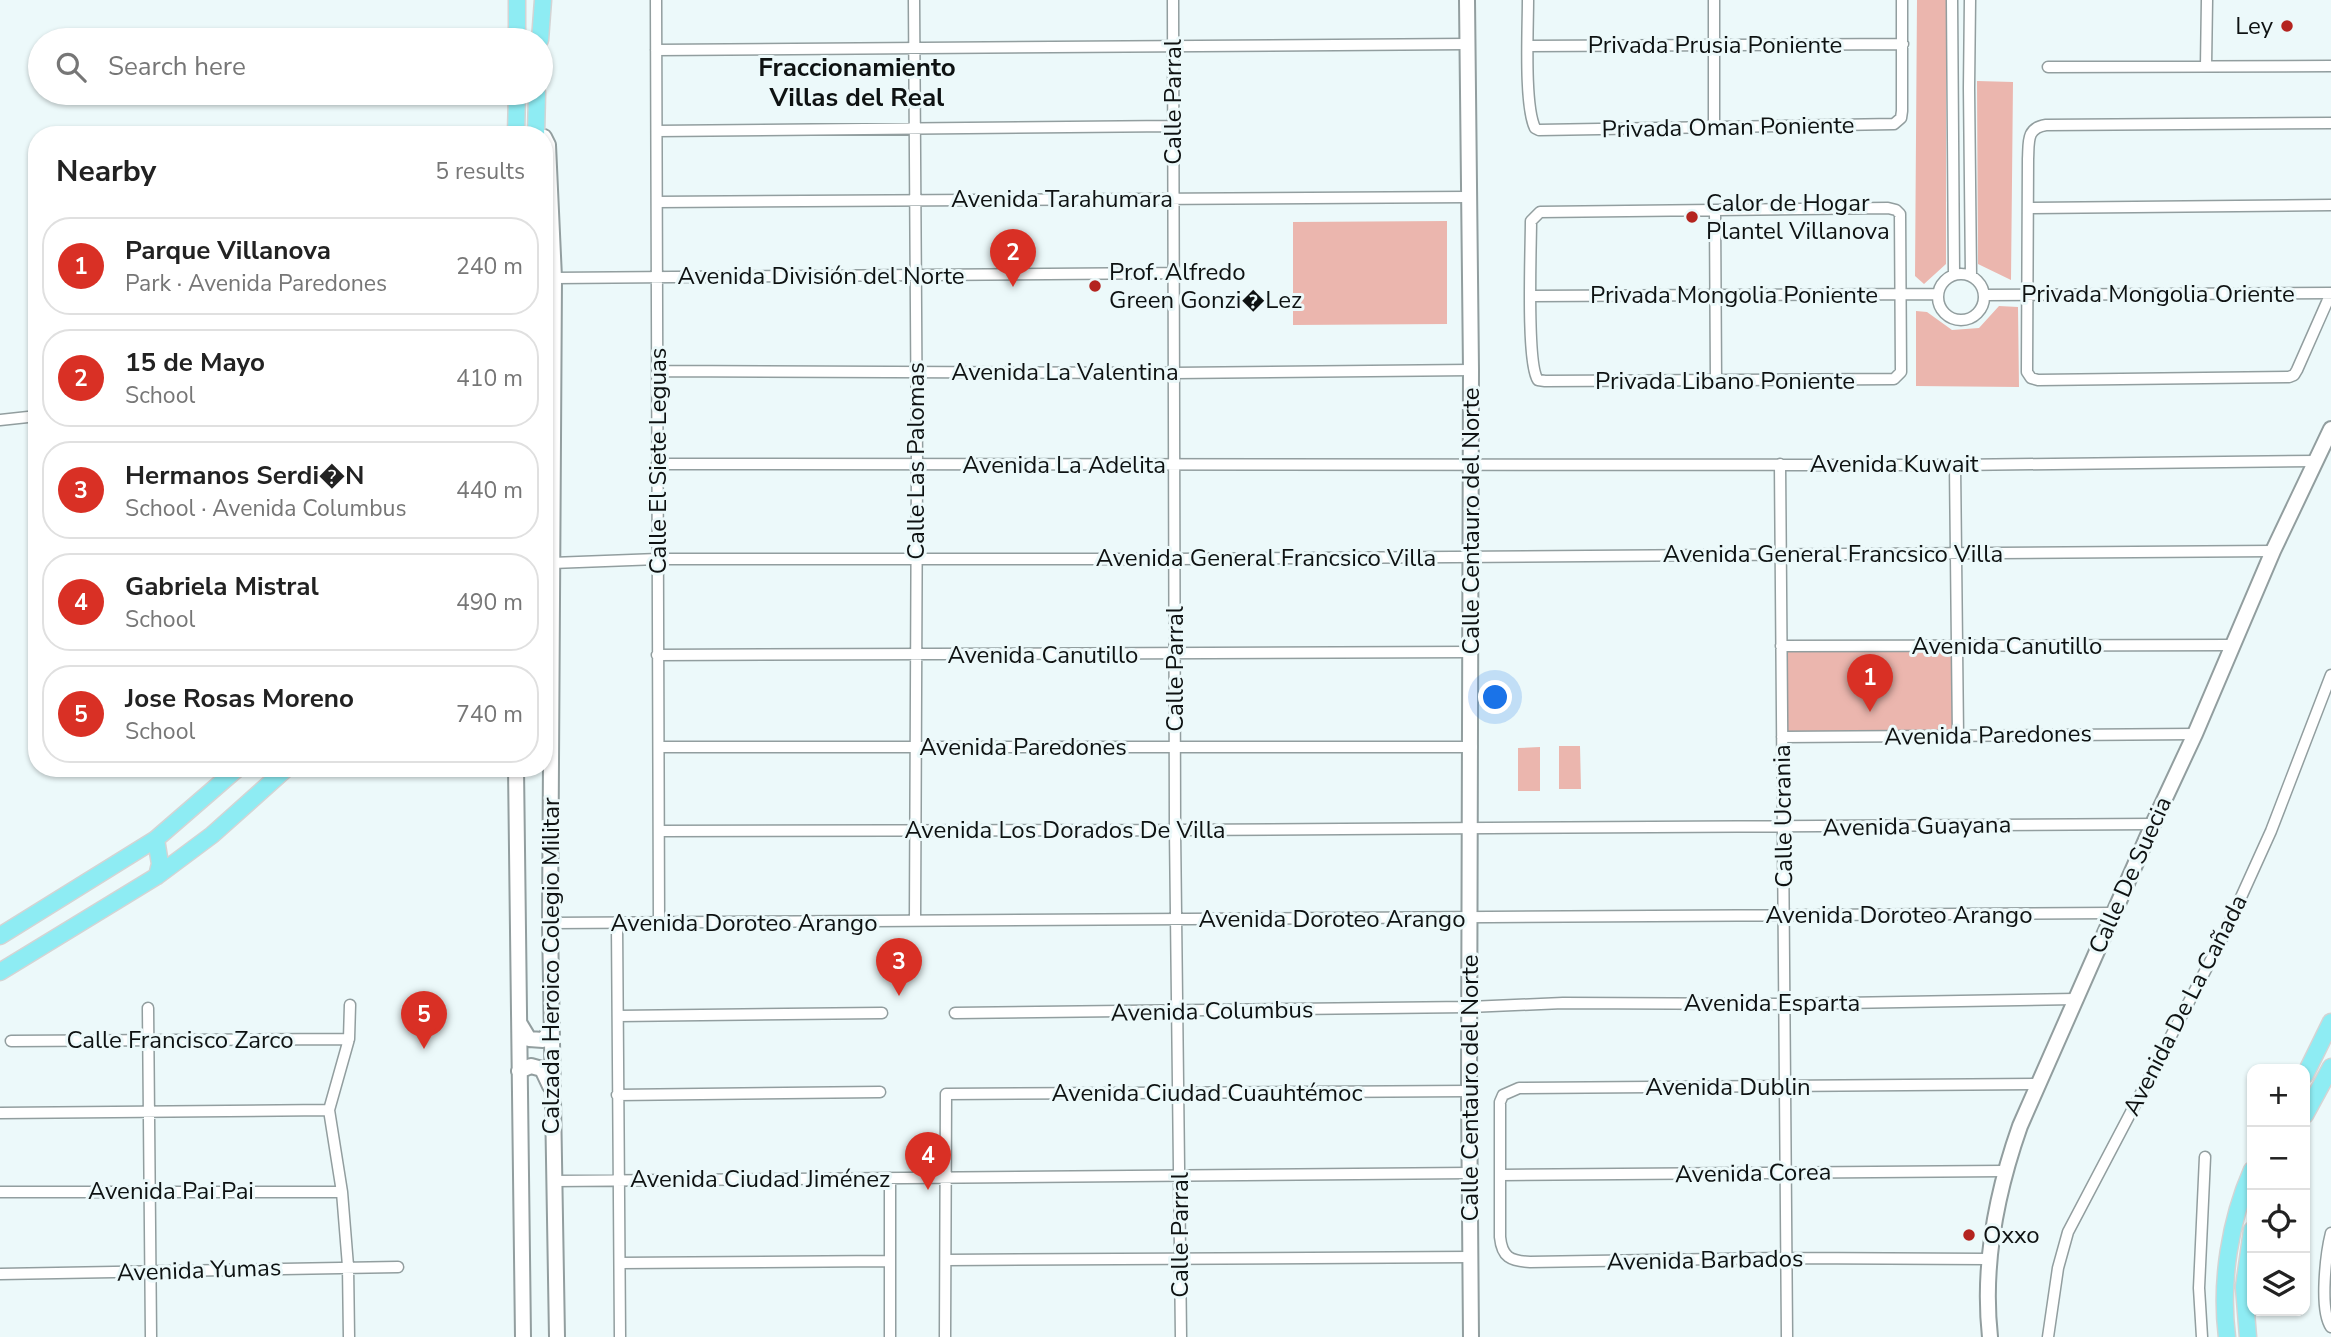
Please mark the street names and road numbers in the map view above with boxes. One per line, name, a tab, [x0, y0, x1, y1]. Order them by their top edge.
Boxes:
street label: Privada Prusia Poniente	[1588, 29, 1842, 61]
street label: Calle Parral	[1157, 39, 1189, 165]
street label: Privada Oman Poniente	[1601, 109, 1855, 145]
street label: Avenida Tarahumara	[951, 183, 1173, 215]
street label: Avenida División del Norte	[678, 260, 964, 292]
street label: Privada Mongolia Oriente	[2021, 278, 2295, 310]
street label: Privada Mongolia Poniente	[1590, 279, 1878, 311]
street label: Calle El Siete Leguas	[642, 348, 674, 574]
street label: Avenida La Valentina	[951, 356, 1179, 388]
street label: Calle Las Palomas	[900, 362, 932, 560]
street label: Privada Libano Poniente	[1595, 365, 1855, 397]
street label: Calle Centauro del Norte	[1455, 387, 1487, 655]
street label: Avenida Kuwait	[1810, 448, 1979, 480]
street label: Avenida La Adelita	[962, 449, 1166, 481]
street label: Avenida General Francsico Villa	[1663, 538, 2003, 570]
street label: Avenida General Francsico Villa	[1096, 542, 1436, 574]
street label: Calle Parral	[1159, 606, 1191, 732]
street label: Avenida Canutillo	[1912, 630, 2102, 662]
street label: Avenida Canutillo	[948, 639, 1138, 671]
street label: Avenida Paredones	[1884, 717, 2092, 753]
street label: Avenida Paredones	[919, 731, 1127, 763]
street label: Calle Ucrania	[1766, 744, 1800, 888]
street label: Calle De Suecia	[2081, 791, 2179, 959]
street label: Calzada Heroico Colegio Militar	[535, 797, 567, 1134]
street label: Avenida Guayana	[1822, 808, 2012, 844]
street label: Avenida Los Dorados De Villa	[904, 814, 1226, 846]
street label: Avenida De La Cañada	[2115, 889, 2255, 1121]
street label: Avenida Doroteo Arango	[1766, 899, 2033, 931]
street label: Avenida Doroteo Arango	[1199, 903, 1466, 935]
street label: Avenida Doroteo Arango	[611, 907, 878, 939]
street label: Calle Centauro del Norte	[1454, 954, 1486, 1222]
street label: Avenida Esparta	[1684, 987, 1860, 1019]
street label: Avenida Columbus	[1110, 993, 1314, 1029]
street label: Calle Francisco Zarco	[66, 1024, 294, 1056]
street label: Avenida Dublin	[1645, 1071, 1811, 1103]
street label: Avenida Ciudad Cuauhtémoc	[1051, 1077, 1363, 1109]
street label: Avenida Corea	[1674, 1156, 1832, 1190]
street label: Avenida Ciudad Jiménez	[630, 1163, 890, 1195]
street label: Calle Parral	[1164, 1172, 1196, 1298]
street label: Avenida Pai Pai	[88, 1175, 254, 1207]
street label: Avenida Barbados	[1606, 1242, 1804, 1278]
street label: Avenida Yumas	[116, 1251, 282, 1289]

